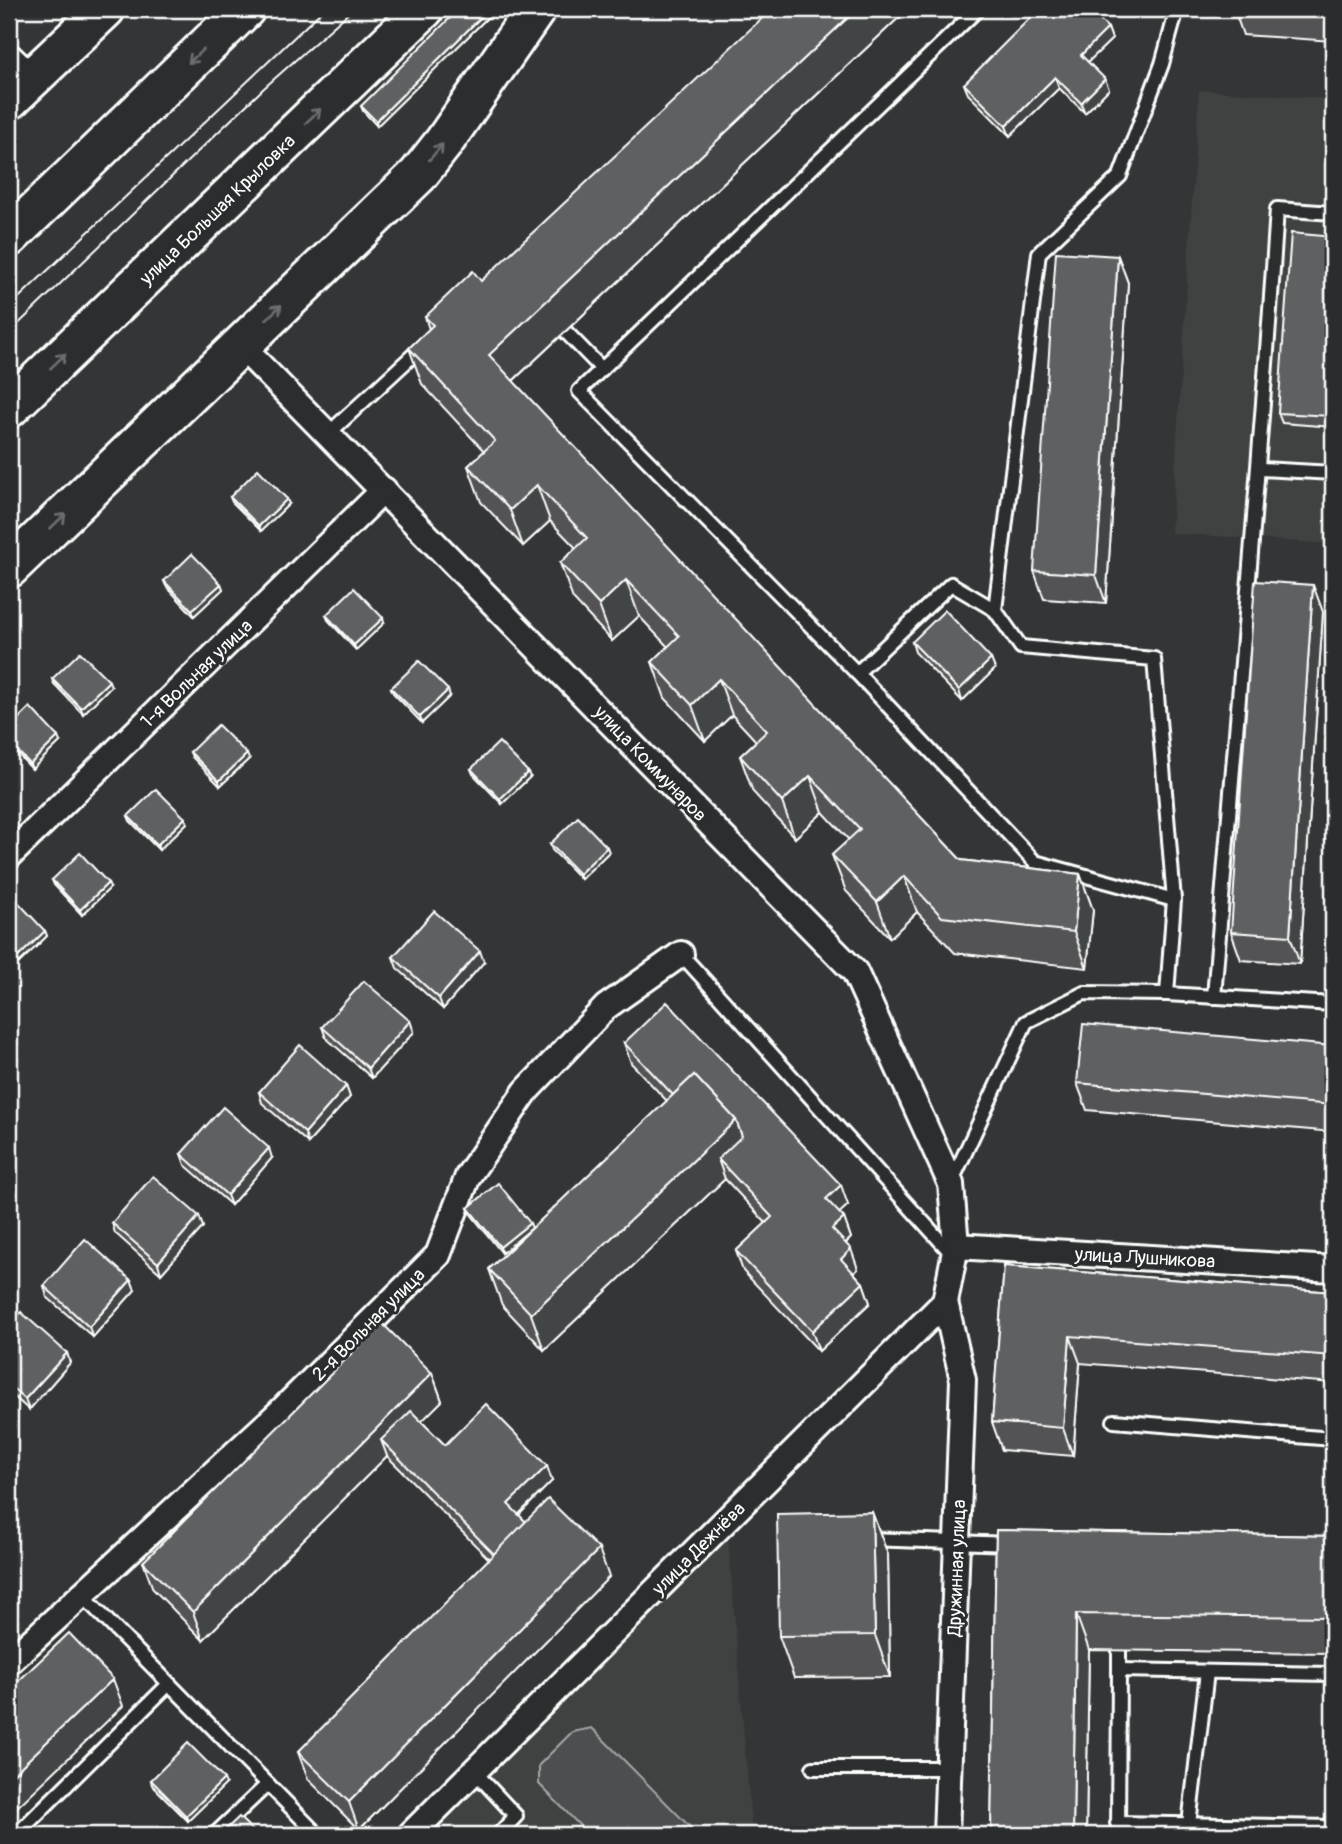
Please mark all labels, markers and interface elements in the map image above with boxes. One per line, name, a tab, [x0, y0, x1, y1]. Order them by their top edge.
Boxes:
one-way arrow	[188, 48, 205, 65]
one-way arrow	[304, 108, 321, 125]
street label: улица Большая Крыловка	[134, 129, 301, 291]
one-way arrow	[428, 144, 444, 162]
one-way arrow	[266, 303, 283, 320]
one-way arrow	[49, 352, 66, 369]
one-way arrow	[49, 512, 66, 529]
street label: 1-я Вольная улица	[136, 614, 258, 733]
street label: улица Коммунаров	[588, 700, 712, 827]
street label: улица Лушникова	[1073, 1242, 1216, 1274]
street label: 2-я Вольная улица	[307, 1263, 430, 1386]
street label: улица Дежнёва	[646, 1497, 751, 1601]
street label: Дружинная улица	[943, 1499, 971, 1638]

